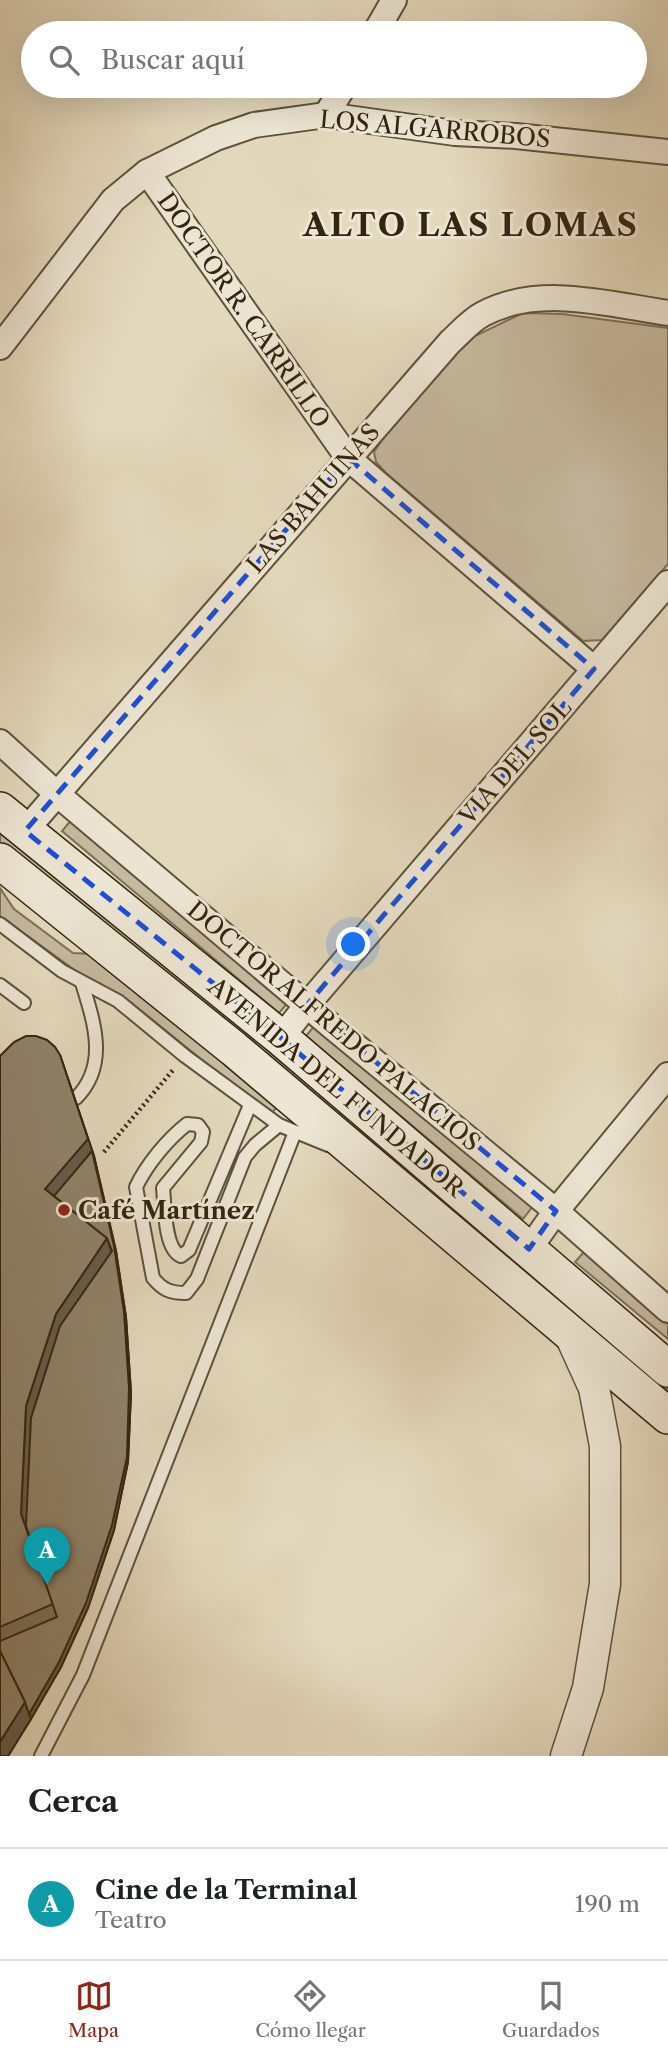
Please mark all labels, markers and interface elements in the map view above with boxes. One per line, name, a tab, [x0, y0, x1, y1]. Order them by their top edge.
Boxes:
search box	[21, 21, 647, 98]
icon: search	[45, 41, 83, 79]
text: Buscar aquí	[101, 44, 245, 76]
street label: LOS ALGARROBOS	[318, 104, 552, 154]
street label: DOCTOR R. CARRILLO	[152, 187, 336, 433]
district label: ALTO LAS LOMAS	[302, 205, 639, 244]
street label: LAS BAHUINAS	[240, 417, 386, 579]
street label: VIA DEL SOL	[452, 693, 578, 831]
street label: DOCTOR ALFREDO PALACIOS	[182, 895, 486, 1157]
your location	[336, 927, 370, 961]
street label: AVENIDA DEL FUNDADOR	[201, 971, 471, 1203]
place label: Café Martínez	[78, 1196, 255, 1225]
marker: Café Martínez	[56, 1202, 72, 1218]
pin: A	[24, 1527, 70, 1585]
text: Cerca	[28, 1783, 118, 1820]
text: Cine de la Terminal	[95, 1874, 357, 1906]
text: A	[42, 1890, 60, 1918]
text: 190 m	[575, 1890, 640, 1918]
text: Teatro	[95, 1906, 167, 1934]
tab: Mapa	[68, 1977, 119, 2042]
tab: Cómo llegar	[255, 1977, 366, 2042]
tab: Guardados	[502, 1977, 600, 2042]

